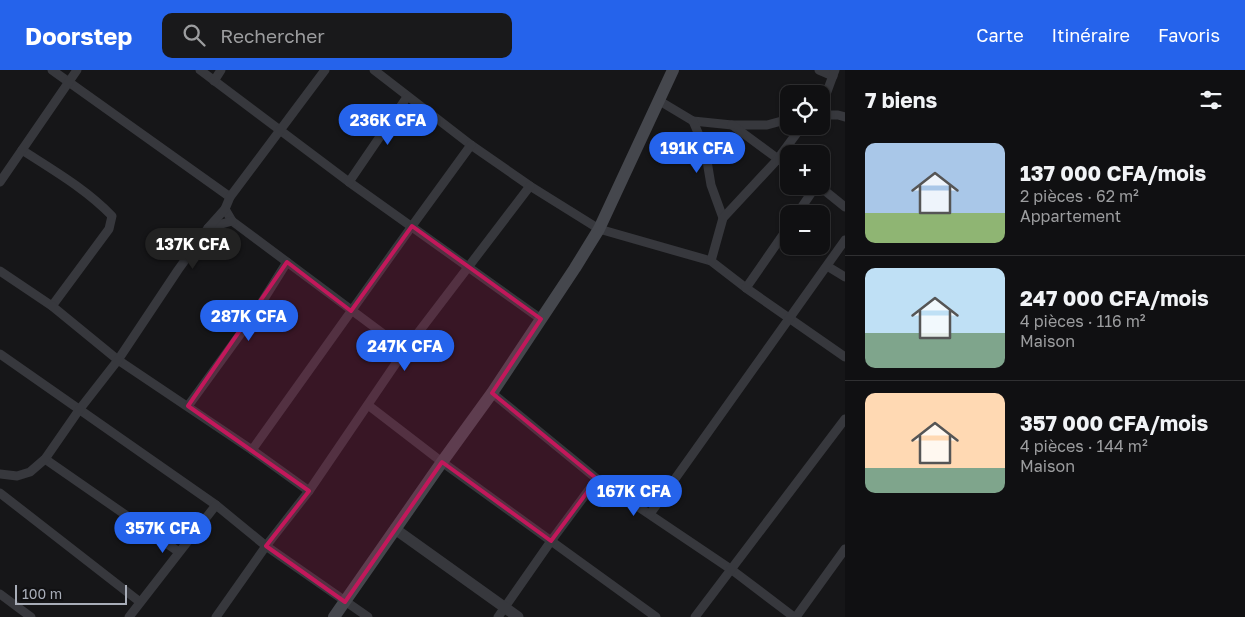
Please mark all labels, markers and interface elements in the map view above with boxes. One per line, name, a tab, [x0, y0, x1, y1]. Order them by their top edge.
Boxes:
search box	[162, 13, 512, 58]
text: Doorstep	[25, 21, 132, 50]
icon: search	[180, 21, 208, 49]
text: Rechercher	[220, 24, 325, 47]
text: Carte	[976, 24, 1024, 46]
text: Itinéraire	[1052, 24, 1130, 46]
text: Favoris	[1158, 24, 1220, 46]
map controls	[780, 85, 830, 255]
button: locate	[780, 85, 830, 135]
icon: filters	[1197, 86, 1225, 114]
text: 7 biens	[865, 87, 937, 113]
pin: 236K CFA	[336, 104, 440, 146]
text: 236K CFA	[350, 110, 426, 130]
pin: 191K CFA	[645, 132, 749, 174]
text: 191K CFA	[660, 138, 734, 158]
button: +	[780, 145, 830, 195]
text: 137 000 CFA/mois	[1020, 160, 1206, 186]
icon: home	[905, 163, 965, 223]
text: 2 pièces · 62 m²	[1020, 186, 1139, 206]
button: −	[780, 205, 830, 255]
text: Appartement	[1020, 206, 1121, 226]
pin: 137K CFA	[141, 228, 245, 270]
text: 137K CFA	[156, 234, 230, 254]
text: 247 000 CFA/mois	[1020, 285, 1209, 311]
icon: home	[905, 288, 965, 348]
pin: 287K CFA	[197, 300, 301, 342]
text: 287K CFA	[211, 306, 287, 326]
text: 4 pièces · 116 m²	[1020, 311, 1146, 331]
pin: 247K CFA	[353, 330, 457, 372]
text: Maison	[1020, 331, 1075, 351]
text: 247K CFA	[367, 336, 443, 356]
text: 357 000 CFA/mois	[1020, 410, 1208, 436]
icon: home	[905, 413, 965, 473]
text: 4 pièces · 144 m²	[1020, 436, 1148, 456]
text: Maison	[1020, 456, 1075, 476]
pin: 167K CFA	[582, 474, 686, 517]
text: 167K CFA	[597, 481, 671, 501]
pin: 357K CFA	[111, 512, 215, 554]
text: 357K CFA	[125, 518, 201, 538]
scale bar	[15, 582, 128, 605]
text: 100 m	[22, 585, 62, 602]

